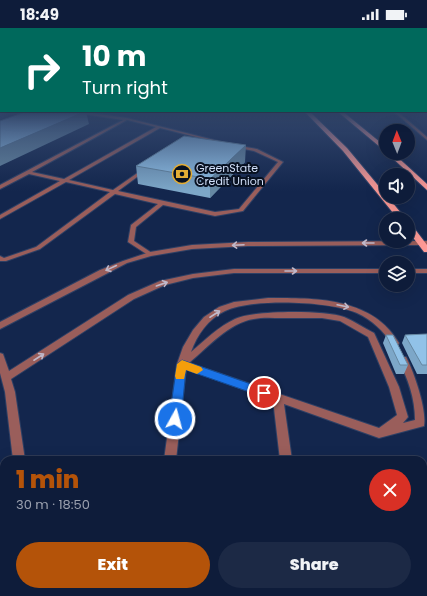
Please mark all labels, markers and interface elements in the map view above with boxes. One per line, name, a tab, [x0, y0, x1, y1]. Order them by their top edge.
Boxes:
text: 18:49	[20, 4, 59, 25]
text: 10 m	[82, 37, 146, 76]
icon: right	[16, 44, 68, 96]
text: Turn right	[82, 75, 168, 100]
north arrow	[379, 124, 415, 160]
map controls	[379, 124, 415, 292]
place label: GreenState Credit Union	[196, 160, 264, 189]
bank icon: GreenState Credit Union	[171, 163, 193, 185]
button: sound	[379, 168, 415, 204]
button: search	[379, 212, 415, 248]
one-way arrow	[362, 239, 375, 247]
one-way arrow	[232, 241, 245, 248]
button: layers	[379, 256, 415, 292]
one-way arrow	[106, 265, 118, 272]
one-way arrow	[284, 267, 297, 275]
one-way arrow	[156, 280, 168, 288]
one-way arrow	[336, 303, 349, 311]
one-way arrow	[210, 309, 221, 318]
one-way arrow	[33, 353, 44, 361]
pin	[247, 376, 281, 410]
icon: arrive	[253, 382, 275, 404]
position arrow	[154, 398, 196, 440]
text: 1 min	[16, 463, 79, 496]
button: close	[369, 469, 411, 511]
text: 30 m · 18:50	[16, 495, 90, 514]
button: Exit	[16, 542, 210, 588]
button: Share	[218, 542, 411, 588]

